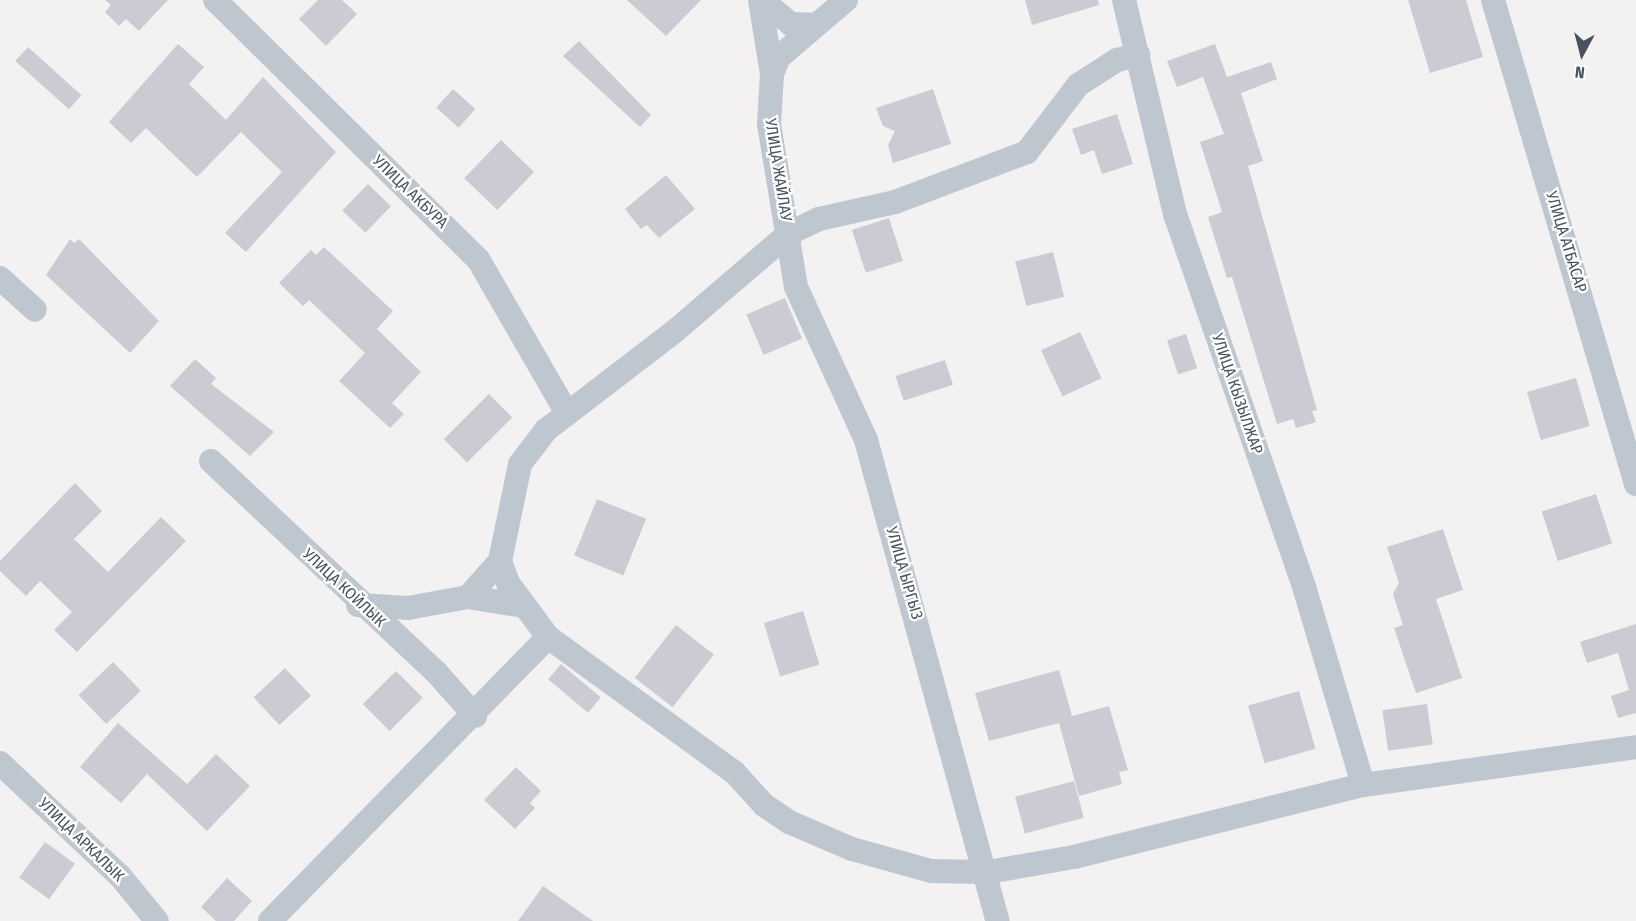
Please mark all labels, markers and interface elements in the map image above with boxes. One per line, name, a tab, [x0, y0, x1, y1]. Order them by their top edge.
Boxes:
north arrow	[1552, 24, 1612, 84]
text: N	[1574, 62, 1586, 82]
street label: УЛИЦА ЖАЙЛАУ	[760, 117, 796, 223]
street label: УЛИЦА АКБУРА	[368, 151, 452, 233]
street label: УЛИЦА АТБАСАР	[1541, 189, 1591, 295]
street label: УЛИЦА КЫЗЫЛЖАР	[1207, 331, 1267, 457]
street label: УЛИЦА ЫРГЫЗ	[882, 524, 926, 622]
street label: УЛИЦА КОЙЛЫК	[299, 545, 389, 631]
street label: УЛИЦА АРКАЛЫК	[34, 794, 128, 886]

